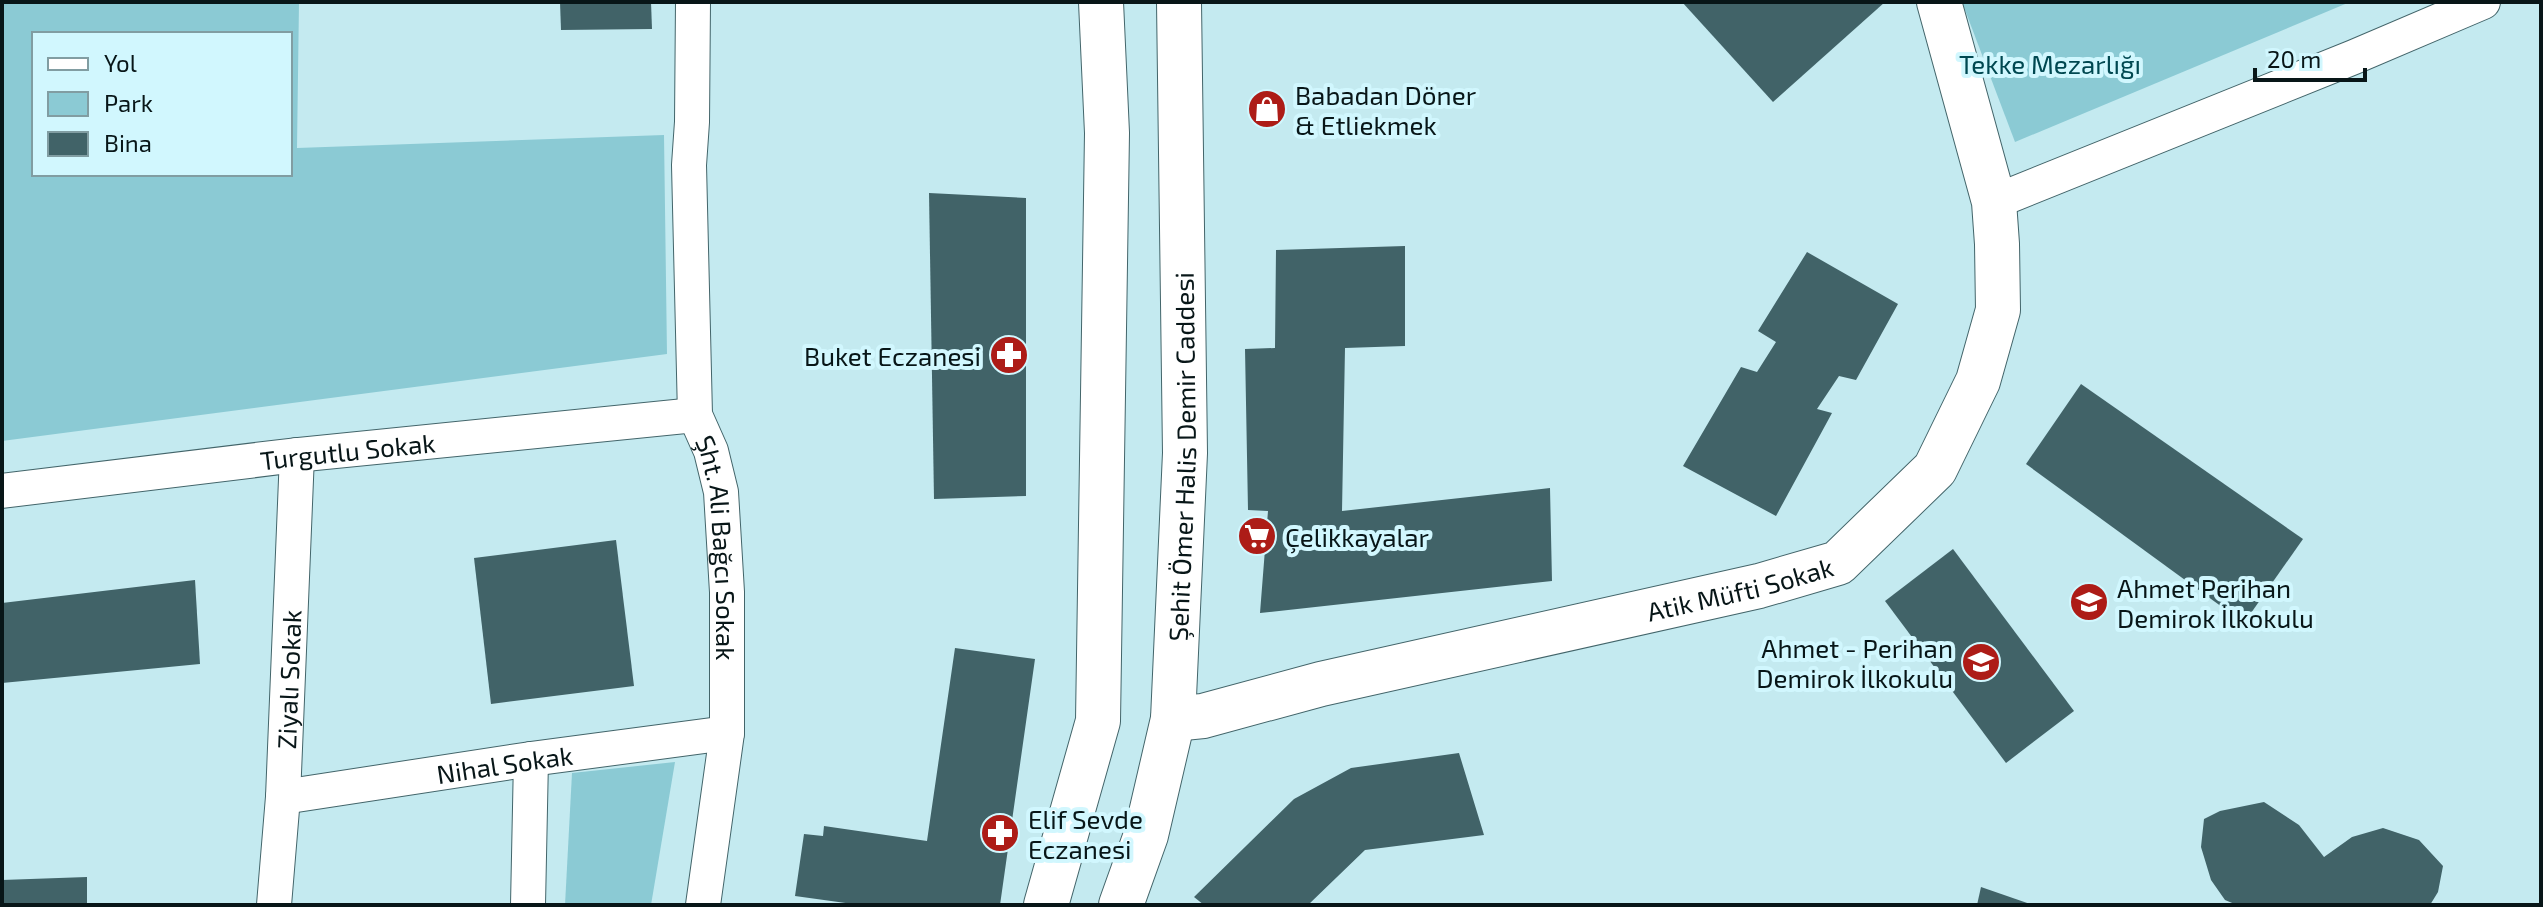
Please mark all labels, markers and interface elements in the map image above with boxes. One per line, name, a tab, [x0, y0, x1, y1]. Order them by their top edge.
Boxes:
legend	[32, 32, 292, 176]
scale bar	[2255, 32, 2365, 82]
text: 20 m	[2267, 44, 2321, 73]
text: Yol	[104, 48, 137, 77]
park label: Tekke Mezarlığı	[1959, 48, 2141, 79]
place label: Babadan Döner & Etliekmek	[1295, 79, 1476, 140]
text: Park	[104, 88, 153, 117]
shop icon: Babadan Döner & Etliekmek	[1246, 88, 1288, 130]
text: Bina	[104, 128, 152, 157]
street label: Şehit Ömer Halis Demir Caddesi	[1161, 272, 1201, 642]
pharmacy icon: Buket Eczanesi	[988, 334, 1030, 376]
place label: Buket Eczanesi	[804, 340, 981, 371]
street label: Turgutlu Sokak	[258, 426, 437, 475]
street label: Şht. Ali Bağcı Sokak	[688, 430, 743, 660]
supermarket icon: Çelikkayalar	[1236, 515, 1278, 557]
place label: Çelikkayalar	[1285, 521, 1429, 554]
street label: Atik Müfti Sokak	[1644, 550, 1836, 626]
place label: Ahmet Perihan Demirok İlkokulu	[2117, 572, 2314, 633]
school or university icon: Ahmet Perihan Demirok İlkokulu	[2068, 581, 2110, 623]
street label: Ziyalı Sokak	[269, 609, 306, 750]
place label: Ahmet - Perihan Demirok İlkokulu	[1756, 632, 1953, 693]
school or university icon: Ahmet - Perihan Demirok İlkokulu	[1960, 641, 2002, 683]
street label: Nihal Sokak	[434, 738, 574, 789]
place label: Elif Sevde Eczanesi	[1028, 803, 1143, 864]
pharmacy icon: Elif Sevde Eczanesi	[979, 812, 1021, 854]

